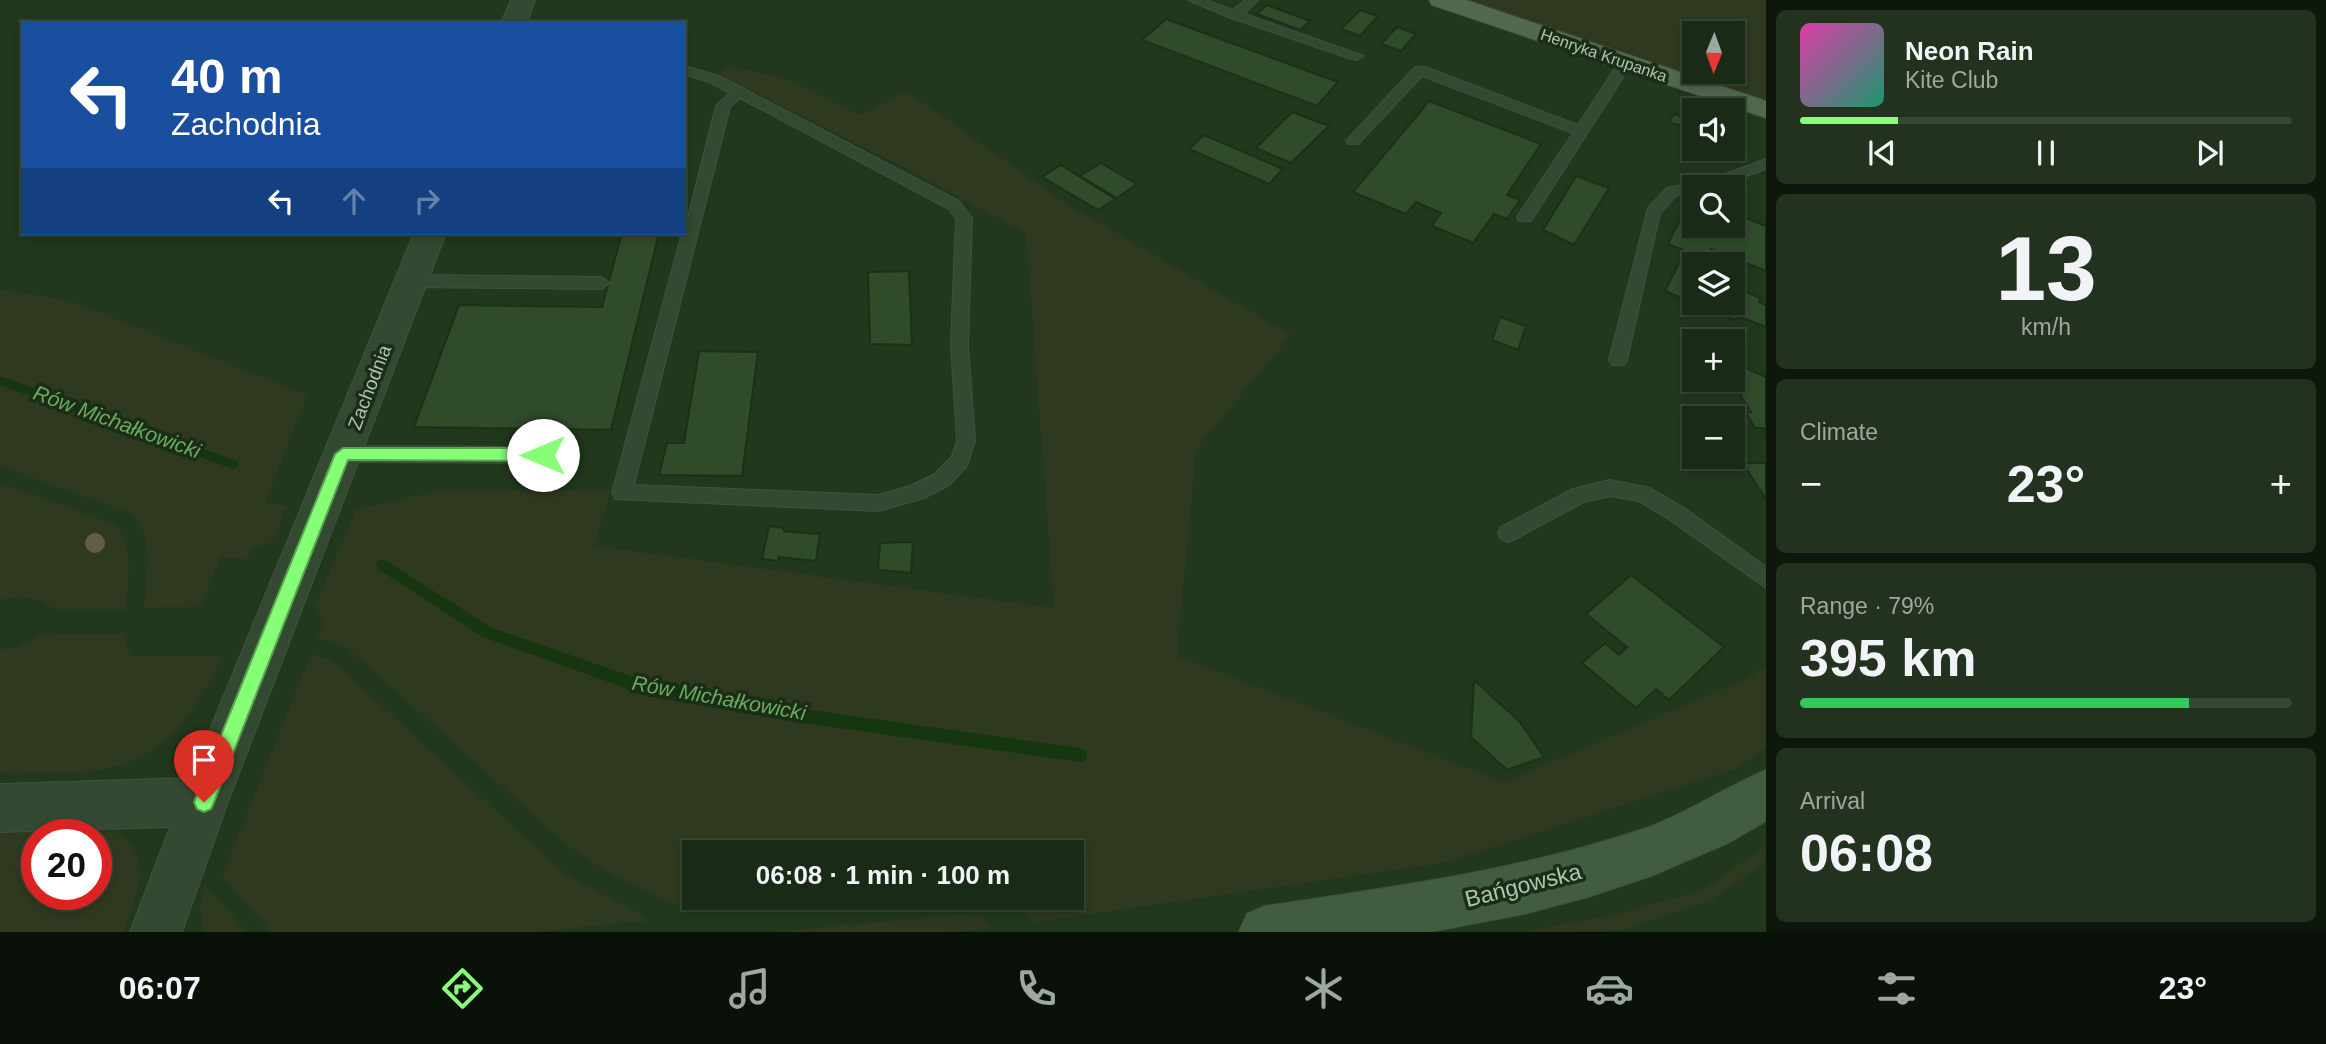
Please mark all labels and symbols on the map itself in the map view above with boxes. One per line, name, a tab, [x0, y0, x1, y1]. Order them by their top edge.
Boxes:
north arrow	[1682, 21, 1745, 84]
street label: Henryka Krupanka	[1538, 26, 1669, 85]
street label: Zachodnia	[344, 342, 395, 432]
water label: Rów Michałkowicki	[30, 381, 205, 463]
position arrow	[506, 418, 580, 492]
water label: Rów Michałkowicki	[630, 671, 809, 724]
pin	[174, 730, 234, 802]
speed limit sign: 20	[21, 819, 112, 910]
street label: Bańgowska	[1462, 858, 1584, 912]

